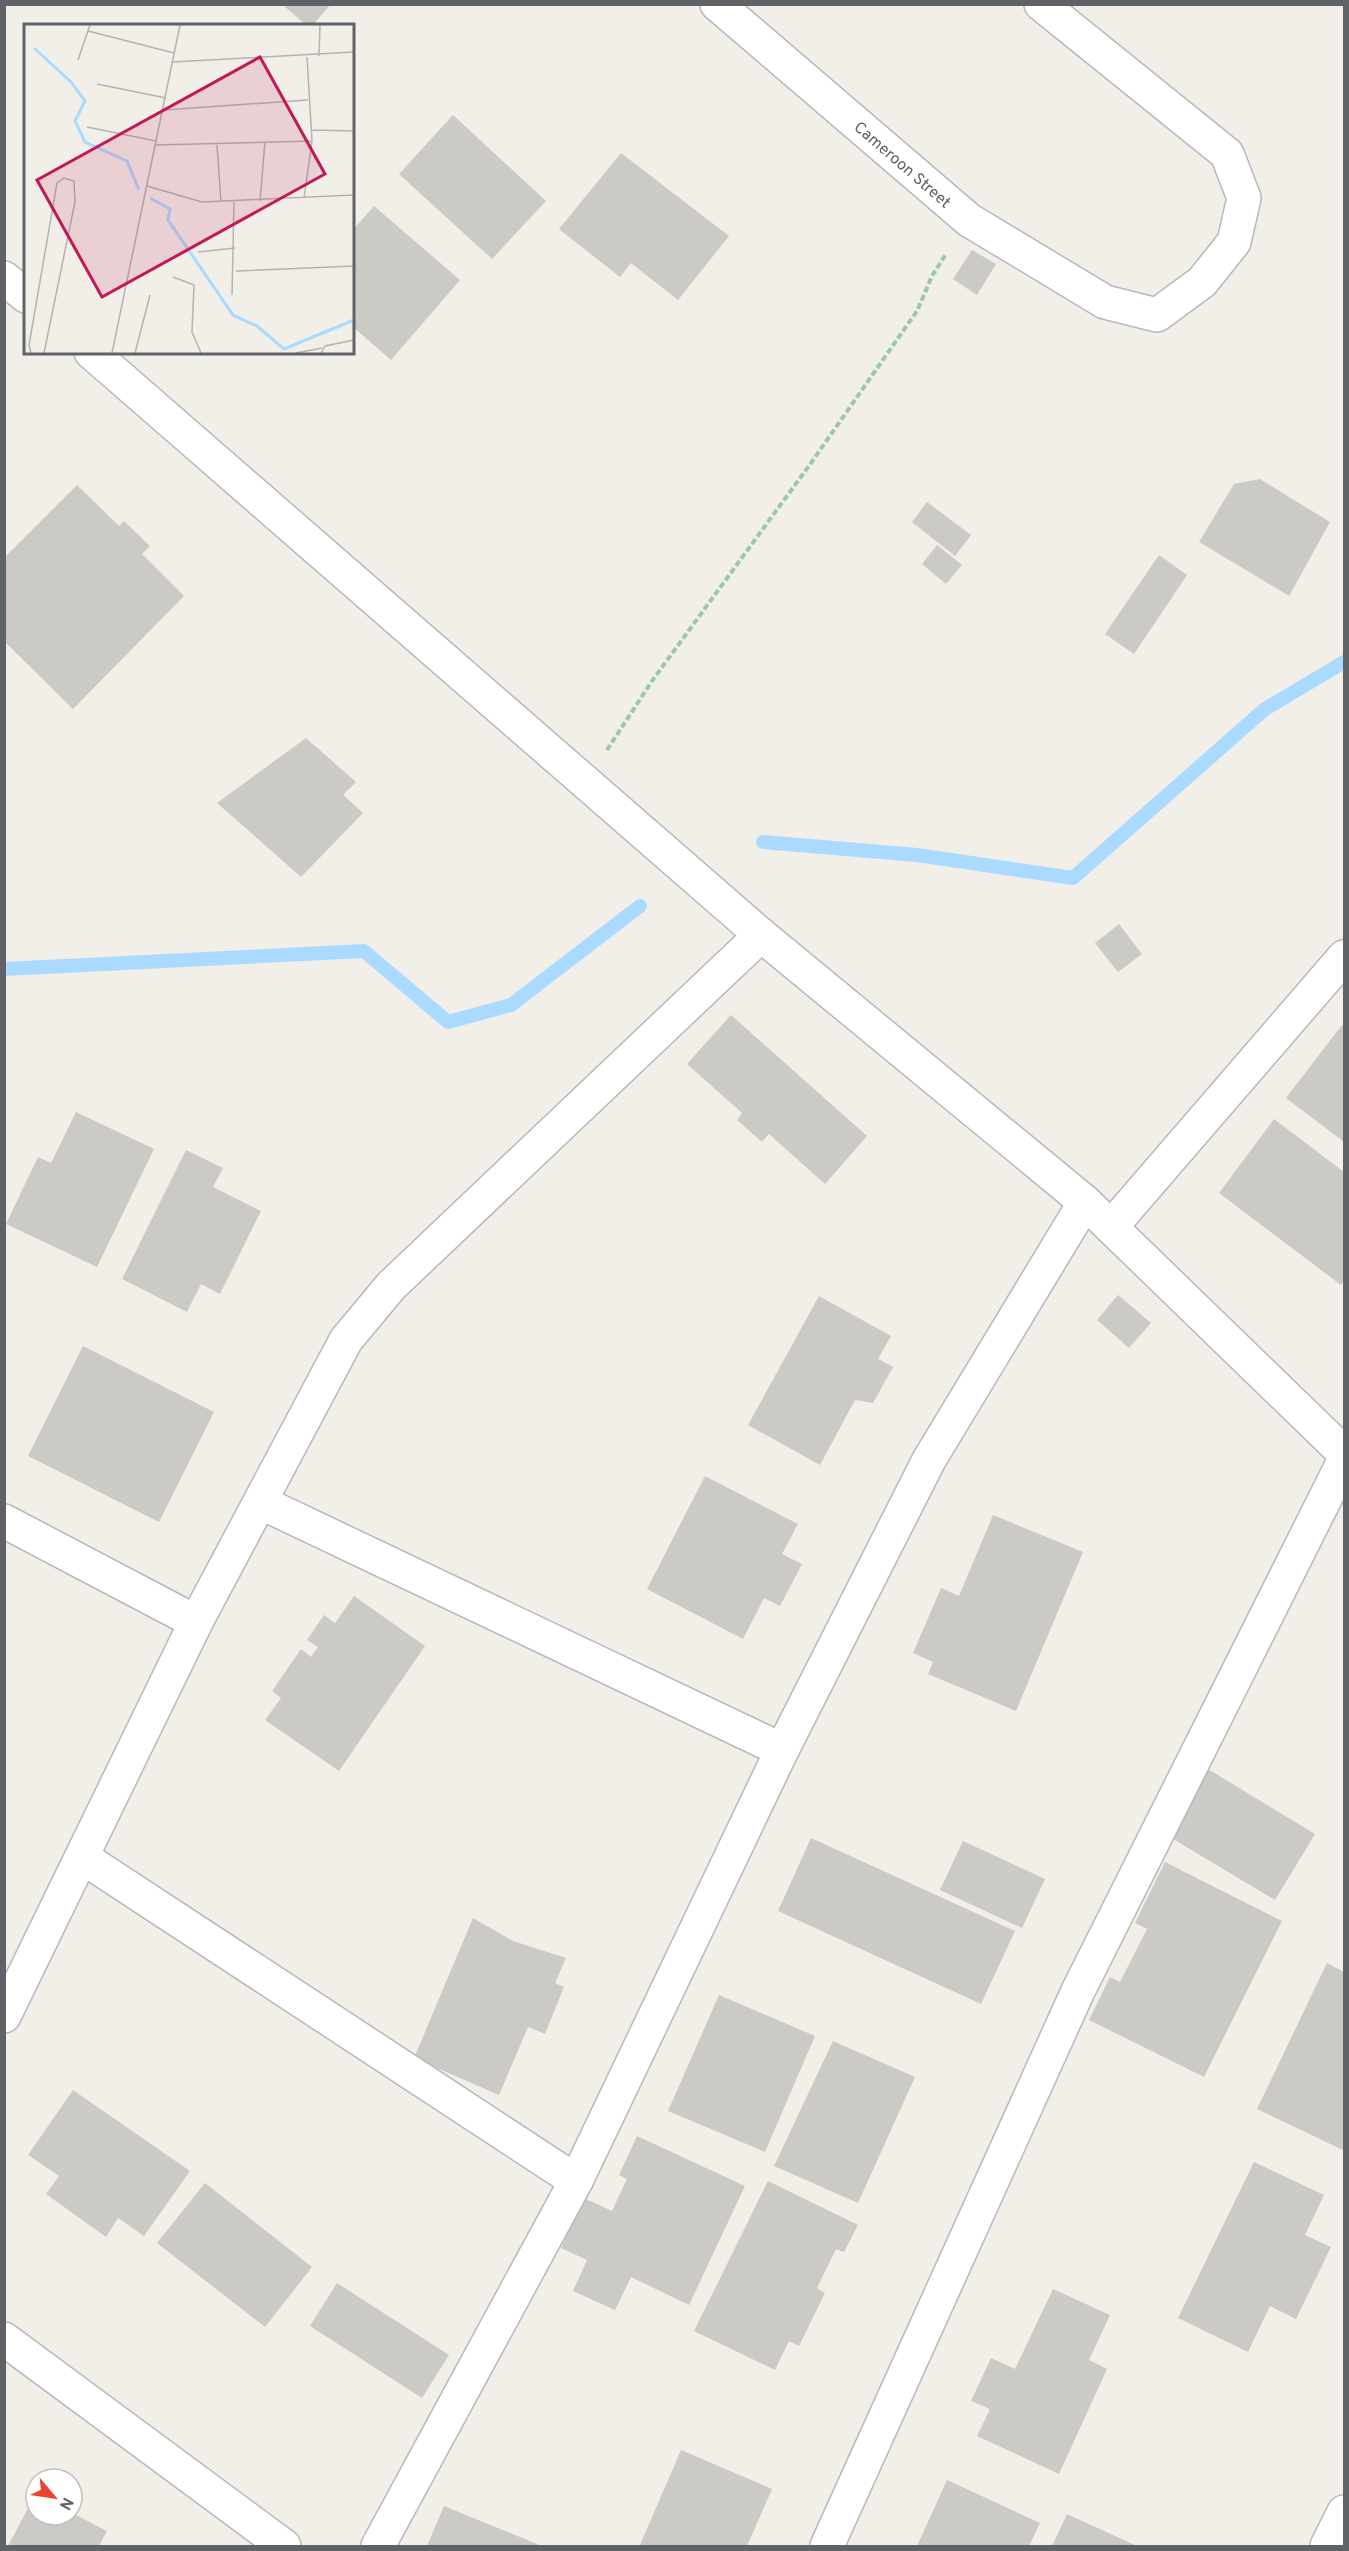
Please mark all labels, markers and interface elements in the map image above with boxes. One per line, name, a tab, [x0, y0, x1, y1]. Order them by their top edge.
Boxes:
inset map	[24, 24, 354, 354]
street label: Cameroon Street	[849, 118, 954, 213]
north arrow	[24, 2467, 84, 2527]
text: N	[54, 2493, 77, 2513]

